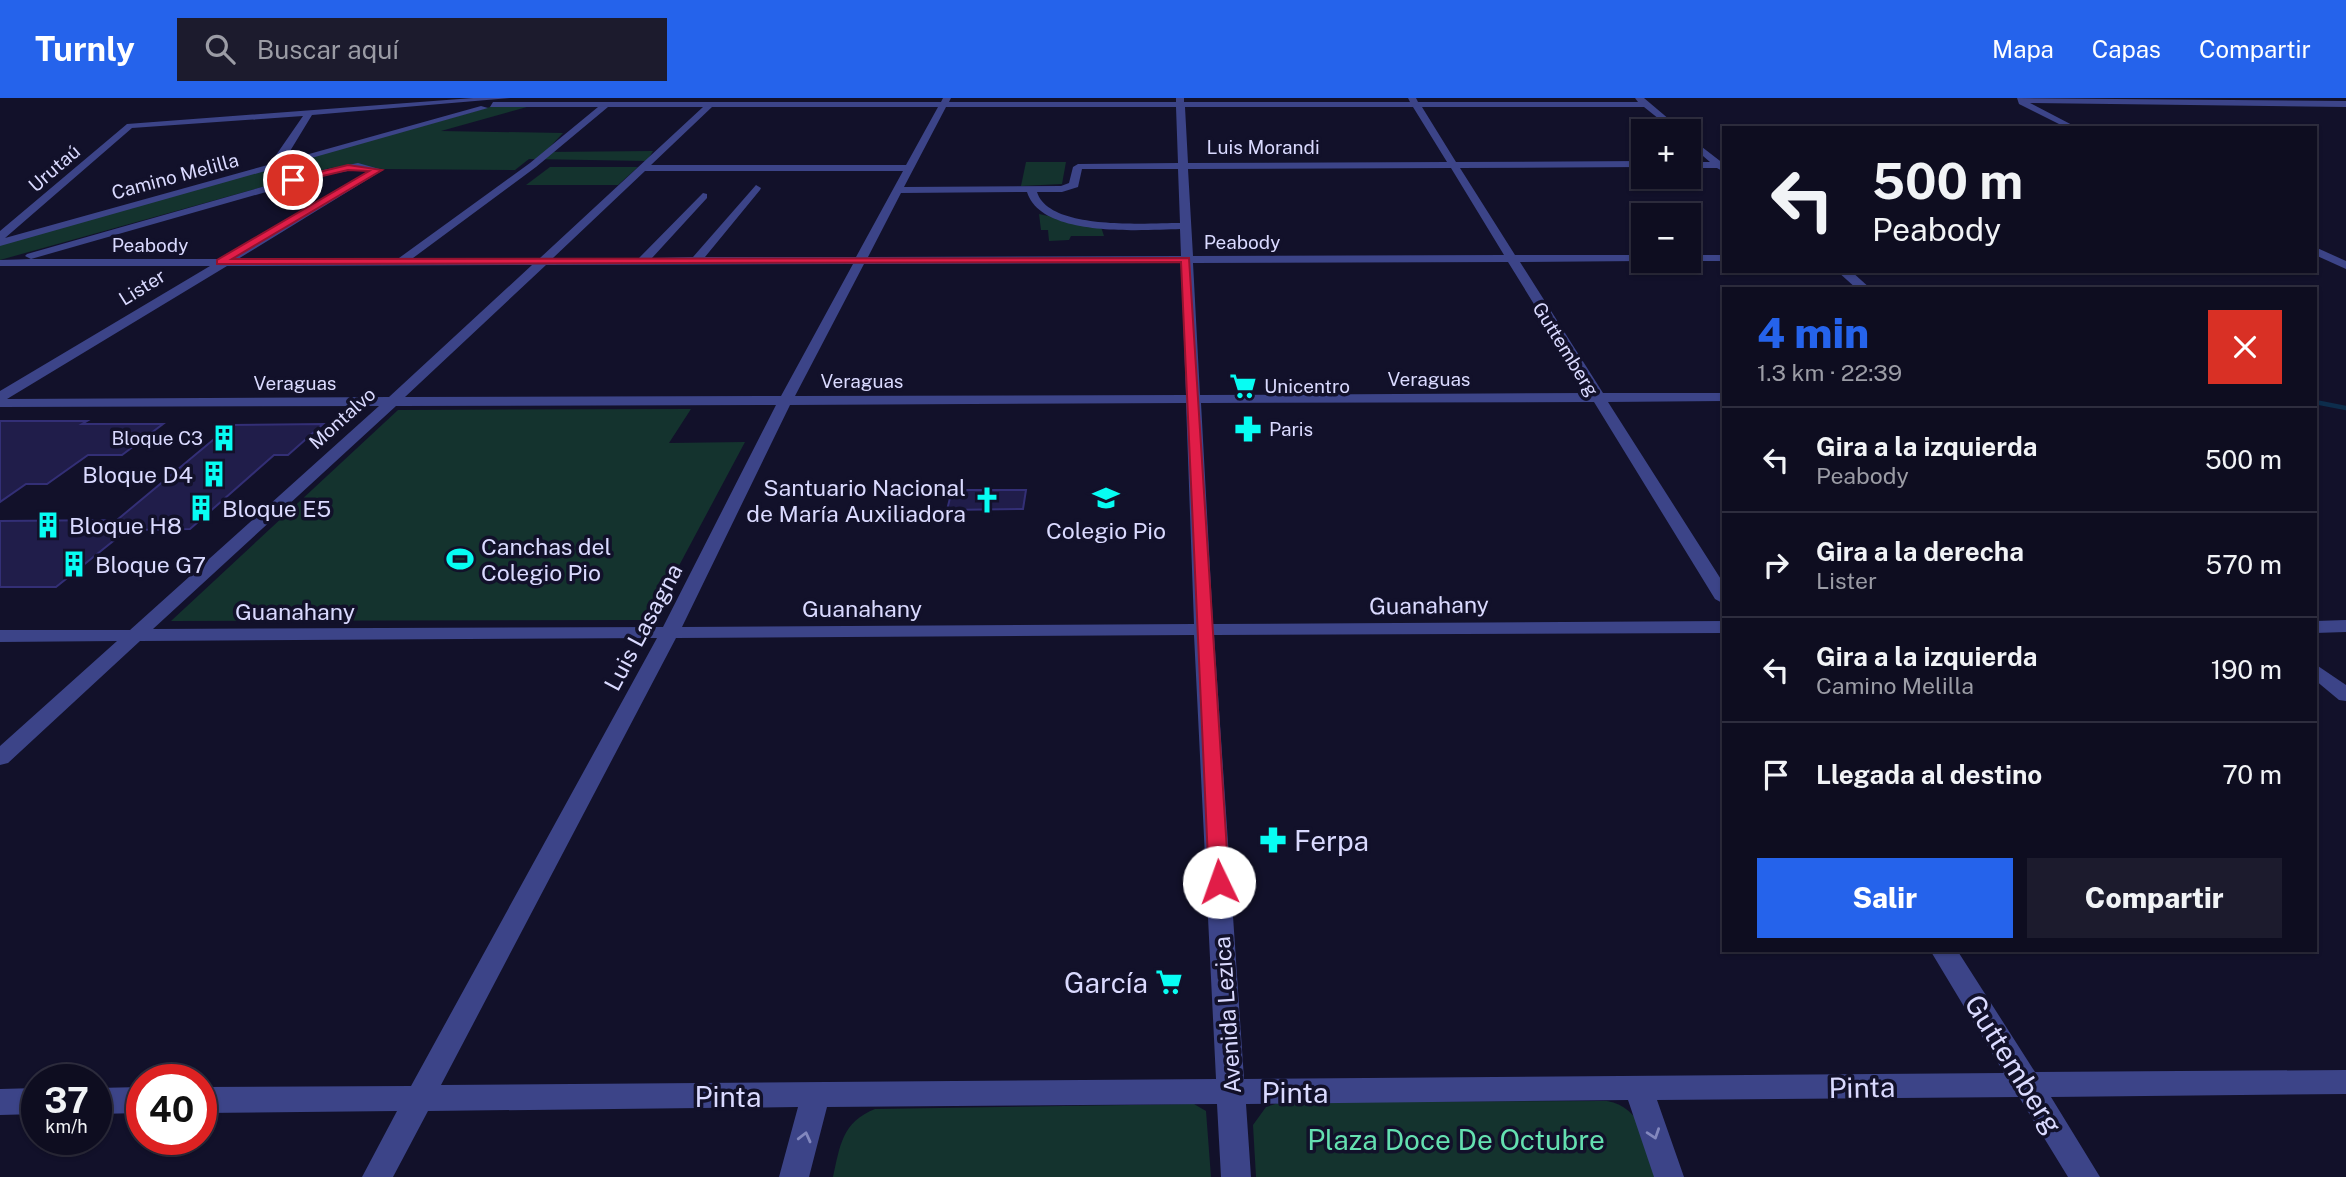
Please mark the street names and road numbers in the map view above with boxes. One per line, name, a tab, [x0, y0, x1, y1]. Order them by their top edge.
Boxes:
street label: Luis Morandi	[1206, 136, 1320, 158]
street label: Urutaú	[24, 140, 84, 196]
street label: Camino Melilla	[109, 148, 241, 204]
street label: Peabody	[1204, 231, 1280, 253]
street label: Peabody	[112, 234, 188, 256]
street label: Lister	[115, 264, 169, 310]
street label: Guttemberg	[1528, 298, 1604, 400]
street label: Veraguas	[1388, 368, 1470, 390]
street label: Veraguas	[821, 370, 903, 392]
street label: Veraguas	[254, 372, 336, 394]
street label: Montalvo	[304, 383, 380, 453]
street label: Luis Lasagna	[598, 559, 688, 695]
street label: Guanahany	[1369, 590, 1489, 620]
street label: Guanahany	[802, 595, 922, 622]
street label: Guanahany	[235, 598, 355, 625]
street label: Avenida Lezica	[1208, 935, 1246, 1095]
street label: Guttemberg	[1958, 989, 2070, 1139]
street label: Pinta	[1828, 1070, 1896, 1104]
street label: Pinta	[1262, 1076, 1328, 1109]
street label: Pinta	[695, 1080, 761, 1113]

